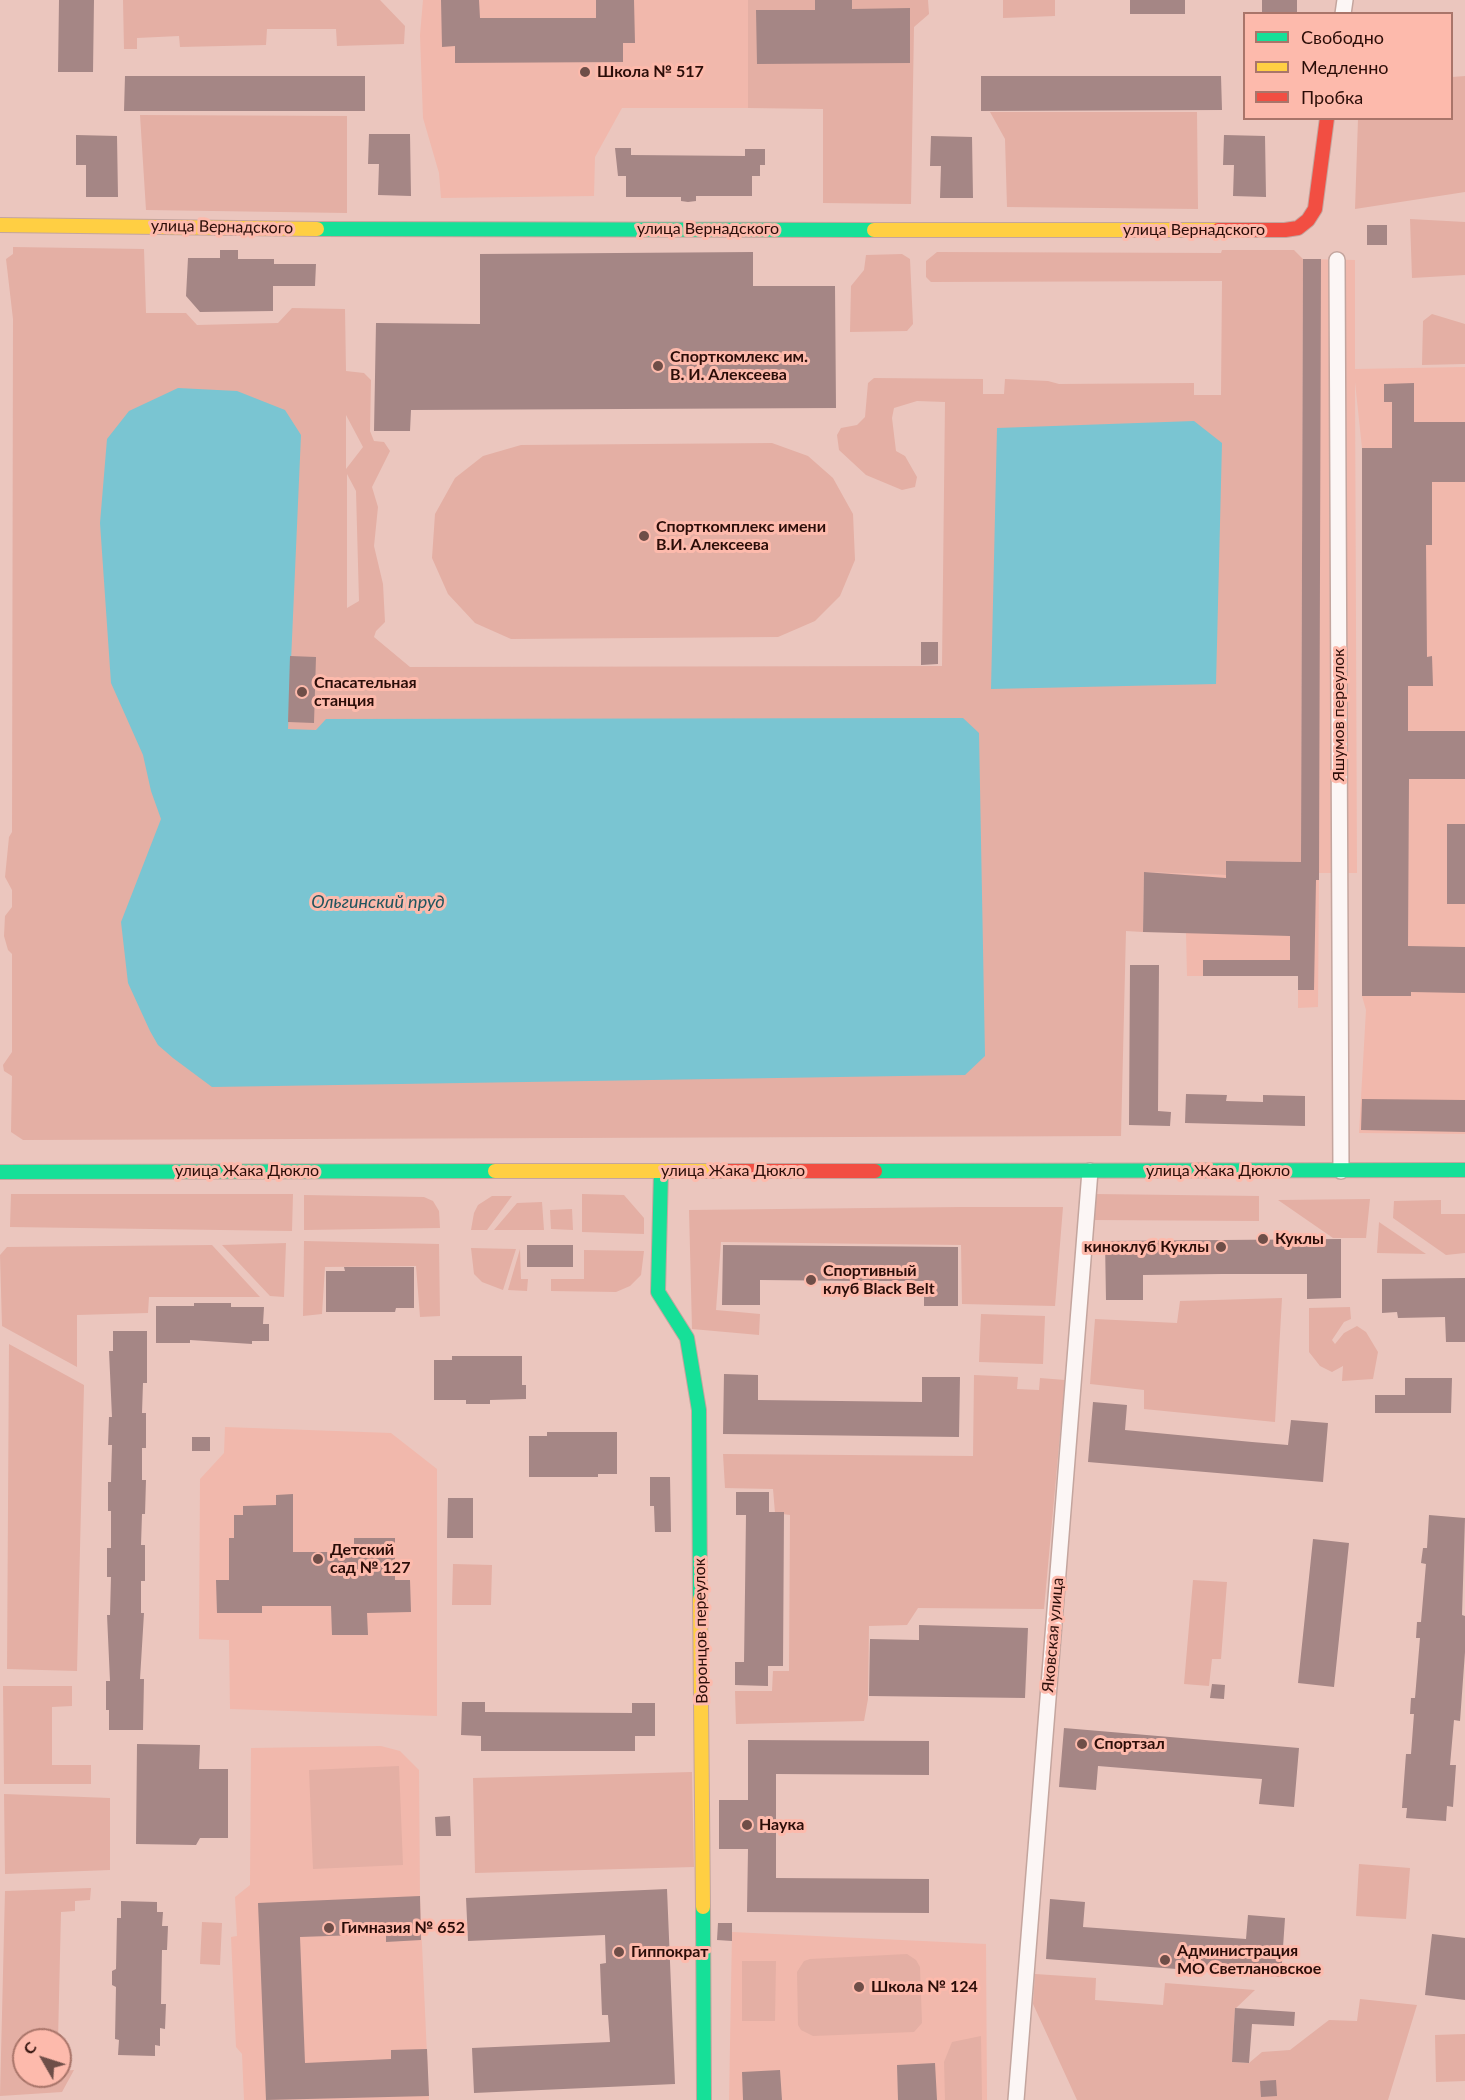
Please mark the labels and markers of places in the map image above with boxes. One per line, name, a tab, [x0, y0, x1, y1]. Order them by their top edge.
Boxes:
place label: Школа № 517	[597, 62, 704, 82]
marker: Школа № 517	[578, 65, 592, 79]
place label: Спорткомлекс им. В. И. Алексеева	[670, 347, 808, 385]
marker: Спорткомлекс им. В. И. Алексеева	[651, 359, 665, 373]
place label: Спорткомплекс имени В.И. Алексеева	[656, 517, 826, 555]
marker: Спорткомплекс имени В.И. Алексеева	[637, 529, 651, 543]
place label: Спасательная станция	[314, 673, 417, 711]
marker: Спасательная станция	[295, 685, 309, 699]
place label: Куклы	[1275, 1229, 1324, 1249]
marker: Куклы	[1256, 1232, 1270, 1246]
place label: киноклуб Куклы	[1084, 1237, 1209, 1257]
marker: киноклуб Куклы	[1214, 1240, 1228, 1254]
place label: Спортивный клуб Black Belt	[823, 1261, 935, 1299]
marker: Спортивный клуб Black Belt	[804, 1273, 818, 1287]
place label: Детский сад № 127	[330, 1540, 410, 1578]
marker: Детский сад № 127	[311, 1552, 325, 1566]
place label: Спортзал	[1094, 1734, 1165, 1754]
marker: Спортзал	[1075, 1737, 1089, 1751]
place label: Наука	[759, 1815, 804, 1835]
marker: Наука	[740, 1818, 754, 1832]
place label: Гимназия № 652	[341, 1918, 465, 1938]
marker: Гимназия № 652	[322, 1921, 336, 1935]
place label: Администрация МО Светлановское	[1177, 1941, 1321, 1979]
place label: Гиппократ	[631, 1942, 709, 1962]
marker: Гиппократ	[612, 1945, 626, 1959]
marker: Администрация МО Светлановское	[1158, 1953, 1172, 1967]
place label: Школа № 124	[871, 1977, 978, 1997]
marker: Школа № 124	[852, 1980, 866, 1994]

